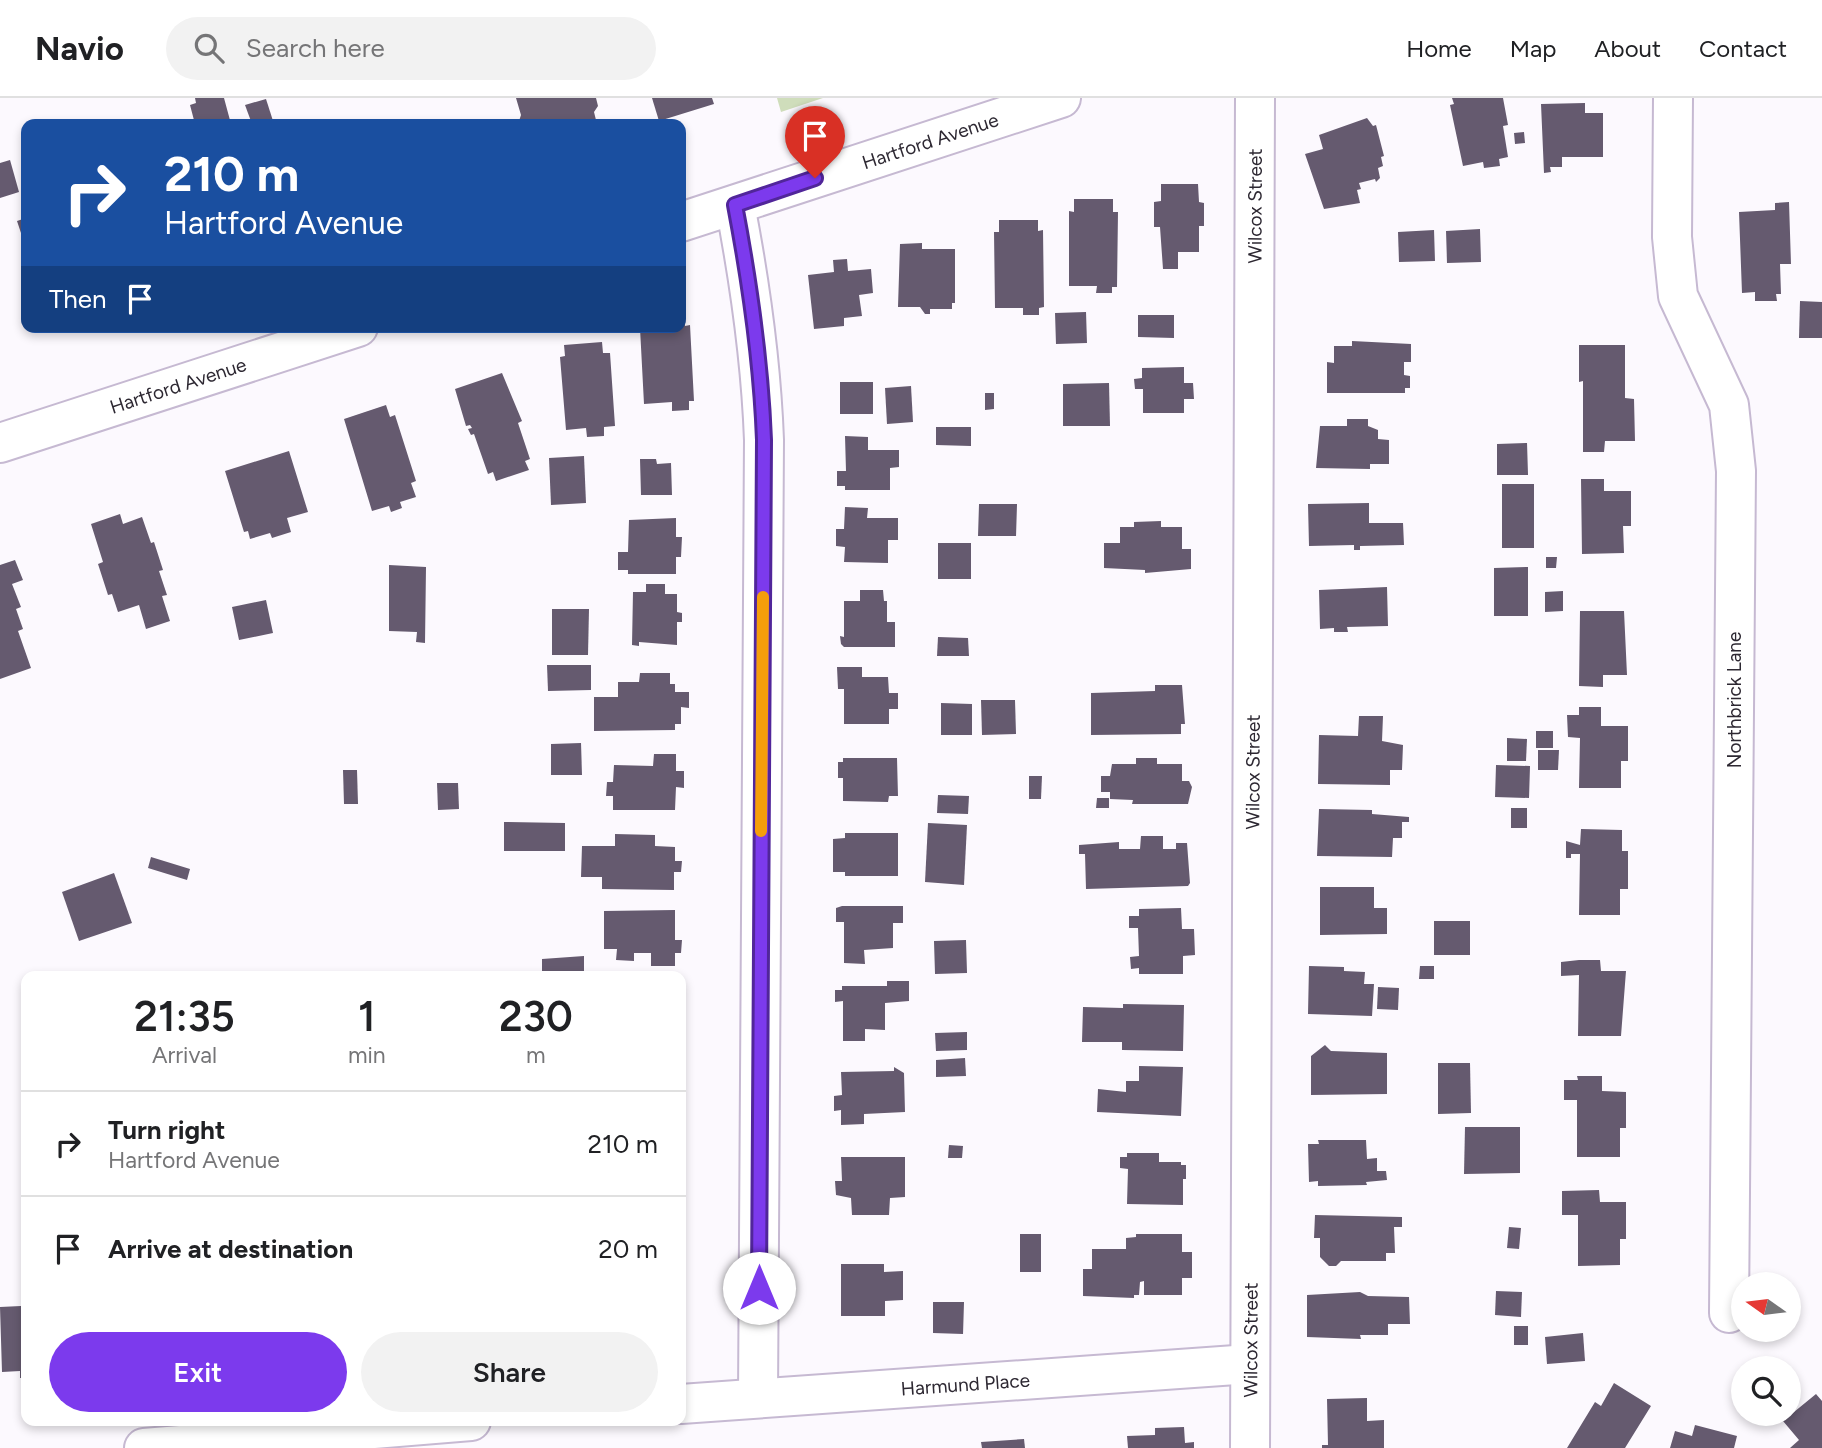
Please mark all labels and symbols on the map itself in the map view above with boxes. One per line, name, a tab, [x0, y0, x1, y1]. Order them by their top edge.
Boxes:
pin	[785, 106, 845, 178]
street label: Hartford Avenue	[859, 108, 1001, 174]
street label: Wilcox Street	[1243, 148, 1267, 264]
street label: Hartford Avenue	[107, 353, 249, 419]
street label: Northbrick Lane	[1723, 632, 1746, 768]
street label: Wilcox Street	[1241, 714, 1265, 830]
position arrow	[722, 1251, 796, 1325]
north arrow	[1731, 1272, 1801, 1342]
street label: Wilcox Street	[1239, 1282, 1263, 1398]
street label: Harmund Place	[900, 1369, 1031, 1401]

